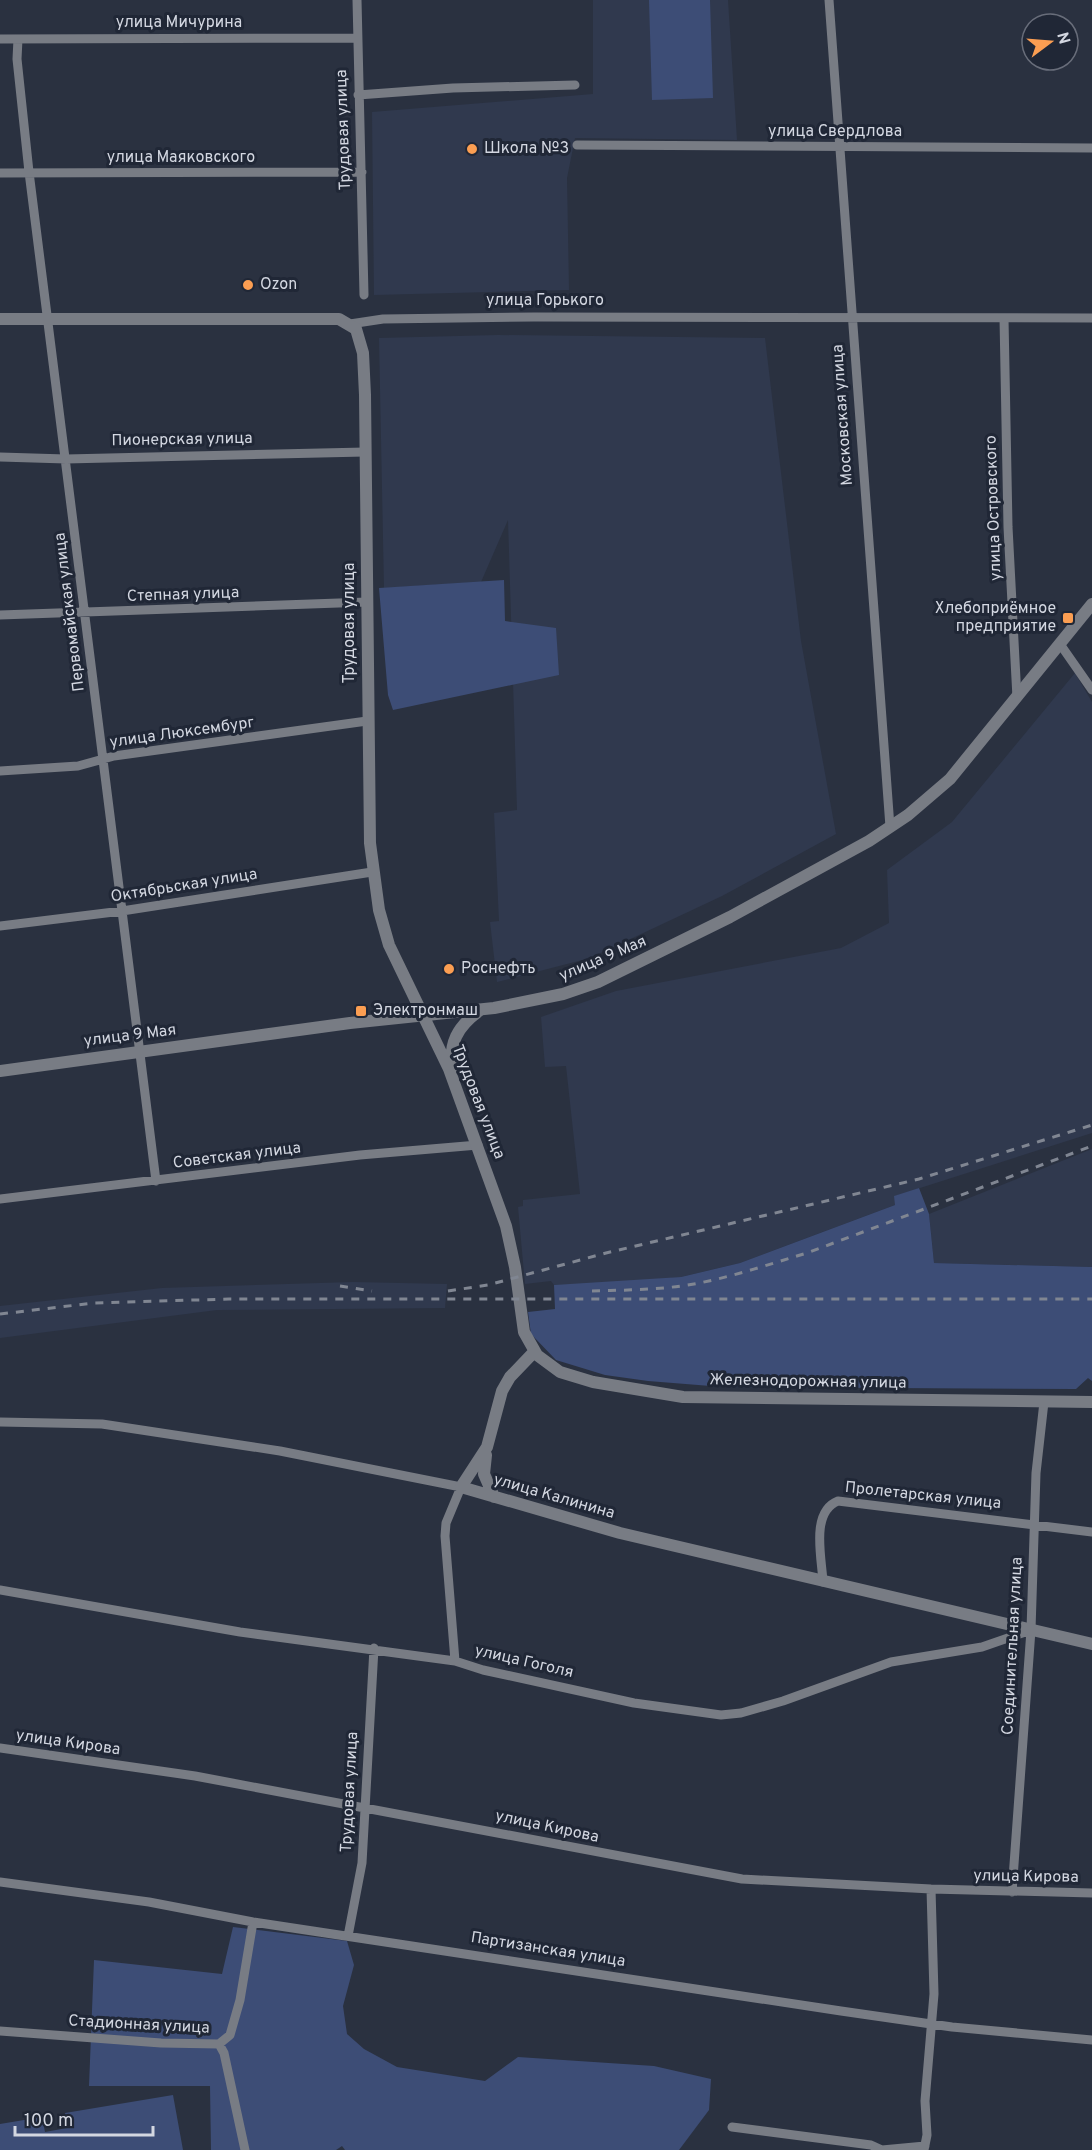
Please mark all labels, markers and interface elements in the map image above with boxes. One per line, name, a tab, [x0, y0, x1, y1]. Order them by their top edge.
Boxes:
north arrow	[1020, 12, 1080, 72]
street label: улица Мичурина	[116, 13, 242, 33]
text: N	[1051, 30, 1074, 47]
street label: Трудовая улица	[332, 69, 356, 191]
street label: улица Свердлова	[768, 122, 902, 142]
place label: Школа №3	[484, 139, 569, 159]
marker: Школа №3	[465, 142, 479, 156]
street label: улица Маяковского	[107, 148, 255, 168]
place label: Ozon	[260, 275, 297, 295]
marker: Ozon	[241, 278, 255, 292]
street label: улица Горького	[486, 291, 604, 311]
street label: Московская улица	[828, 344, 858, 486]
street label: Пионерская улица	[111, 429, 253, 451]
street label: улица Островского	[981, 435, 1007, 581]
street label: Первомайская улица	[50, 531, 90, 693]
street label: Трудовая улица	[340, 562, 360, 684]
street label: Степная улица	[126, 583, 240, 607]
place label: Хлебоприёмное предприятие	[935, 599, 1056, 637]
marker: Хлебоприёмное предприятие	[1061, 611, 1075, 625]
street label: улица Люксембург	[108, 713, 256, 753]
street label: Октябрьская улица	[109, 865, 259, 907]
street label: улица 9 Мая	[556, 932, 650, 986]
place label: Роснефть	[461, 959, 536, 979]
marker: Роснефть	[442, 962, 456, 976]
place label: Электронмаш	[373, 1001, 478, 1021]
marker: Электронмаш	[354, 1004, 368, 1018]
street label: улица 9 Мая	[83, 1020, 177, 1052]
street label: Трудовая улица	[447, 1042, 509, 1162]
street label: Советская улица	[172, 1138, 302, 1174]
street label: Железнодорожная улица	[709, 1370, 907, 1394]
street label: улица Калинина	[491, 1470, 617, 1524]
street label: Пролетарская улица	[844, 1478, 1002, 1514]
street label: Соединительная улица	[998, 1556, 1028, 1736]
street label: улица Гоголя	[473, 1641, 575, 1683]
street label: улица Кирова	[14, 1726, 122, 1760]
street label: Трудовая улица	[337, 1731, 363, 1853]
street label: улица Кирова	[493, 1806, 601, 1848]
street label: улица Кирова	[973, 1866, 1079, 1888]
street label: Партизанская улица	[469, 1928, 627, 1972]
street label: Стадионная улица	[68, 2011, 210, 2039]
scale bar	[15, 2099, 153, 2137]
text: 100 m	[24, 2110, 73, 2133]

